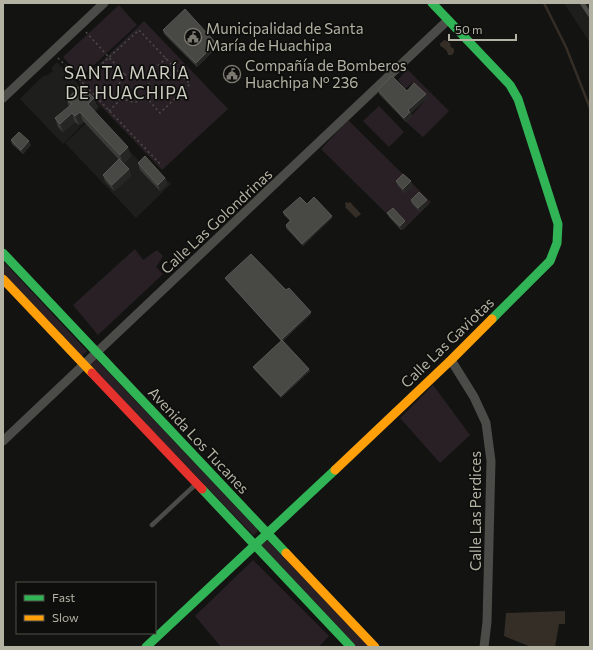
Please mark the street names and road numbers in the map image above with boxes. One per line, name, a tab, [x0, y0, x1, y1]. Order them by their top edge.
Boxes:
street label: Calle Las Golondrinas	[157, 165, 276, 277]
street label: Calle Las Gaviotas	[397, 293, 497, 391]
street label: Avenida Los Tucanes	[145, 383, 253, 497]
street label: Calle Las Perdices	[466, 451, 484, 571]

